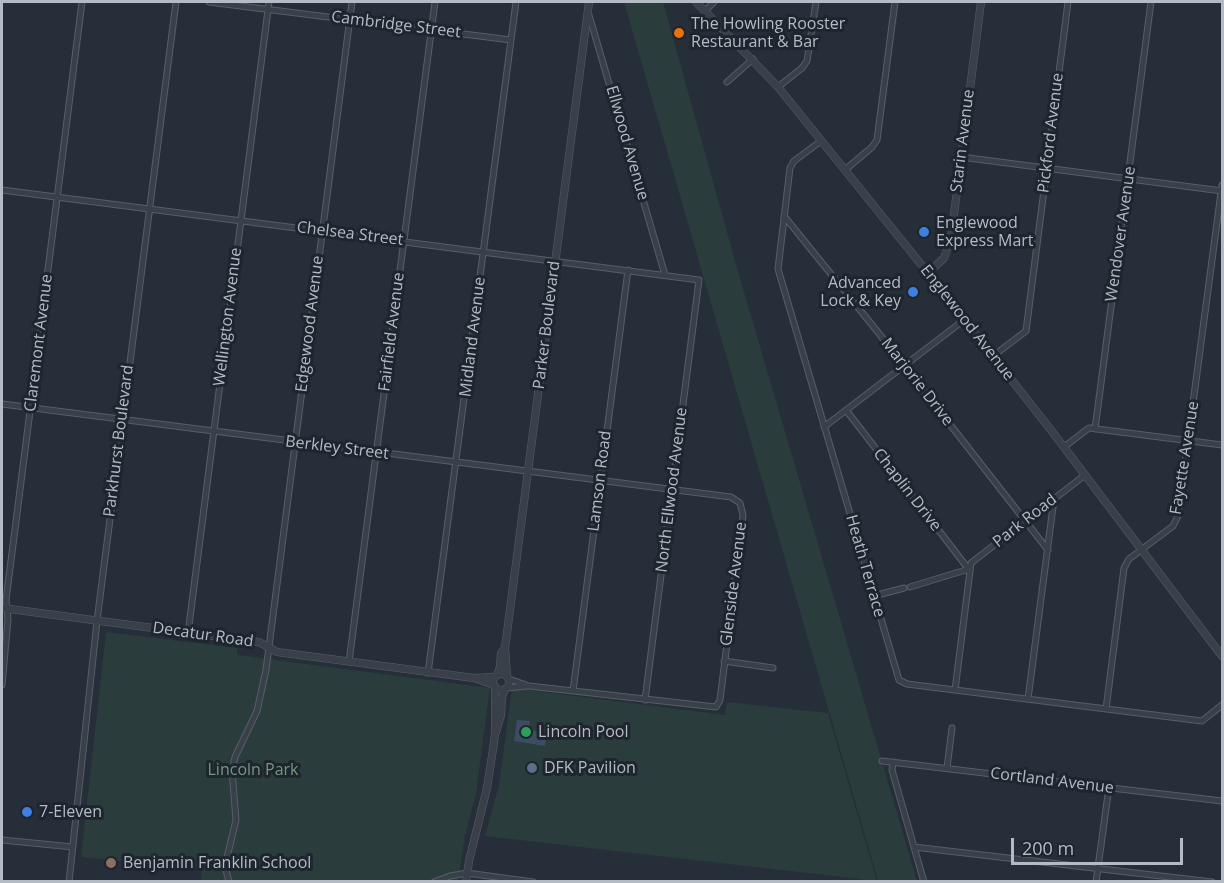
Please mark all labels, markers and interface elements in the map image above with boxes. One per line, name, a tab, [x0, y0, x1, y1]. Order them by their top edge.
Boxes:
street label: Cambridge Street	[330, 8, 462, 42]
place label: The Howling Rooster Restaurant & Bar	[691, 14, 845, 52]
marker: The Howling Rooster Restaurant & Bar	[672, 26, 686, 40]
street label: Pickford Avenue	[1034, 72, 1068, 194]
street label: Ellwood Avenue	[601, 84, 653, 202]
street label: Starin Avenue	[947, 88, 979, 194]
street label: Wendover Avenue	[1102, 165, 1140, 303]
place label: Englewood Express Mart	[936, 213, 1034, 251]
street label: Chelsea Street	[296, 218, 404, 250]
marker: Englewood Express Mart	[917, 225, 931, 239]
street label: Wellington Avenue	[210, 247, 246, 387]
street label: Edgewood Avenue	[292, 255, 328, 393]
street label: Parker Boulevard	[530, 260, 564, 390]
street label: Englewood Avenue	[916, 261, 1018, 385]
street label: Fairfield Avenue	[375, 271, 409, 393]
street label: Claremont Avenue	[21, 273, 57, 413]
place label: Advanced Lock & Key	[820, 273, 901, 311]
street label: Midland Avenue	[456, 276, 490, 398]
marker: Advanced Lock & Key	[906, 285, 920, 299]
street label: Marjorie Drive	[877, 334, 957, 430]
street label: Parkhurst Boulevard	[100, 364, 138, 518]
street label: Fayette Avenue	[1167, 400, 1203, 516]
street label: North Ellwood Avenue	[652, 406, 692, 574]
street label: Lamson Road	[584, 429, 616, 533]
street label: Berkley Street	[284, 432, 390, 464]
street label: Chaplin Drive	[869, 445, 945, 535]
street label: Park Road	[989, 490, 1061, 552]
street label: Heath Terrace	[841, 513, 889, 619]
street label: Glenside Avenue	[717, 521, 751, 647]
street label: Decatur Road	[151, 618, 255, 652]
place label: Lincoln Pool	[538, 722, 628, 742]
marker: Lincoln Pool	[519, 725, 533, 739]
place label: DFK Pavilion	[544, 758, 636, 778]
park label: Lincoln Park	[208, 760, 298, 780]
marker: DFK Pavilion	[525, 761, 539, 775]
street label: Cortland Avenue	[989, 764, 1115, 798]
place label: 7-Eleven	[39, 802, 102, 822]
marker: 7-Eleven	[20, 805, 34, 819]
scale bar	[1014, 826, 1186, 864]
text: 200 m	[1022, 836, 1074, 860]
place label: Benjamin Franklin School	[123, 853, 311, 873]
marker: Benjamin Franklin School	[104, 856, 118, 870]

